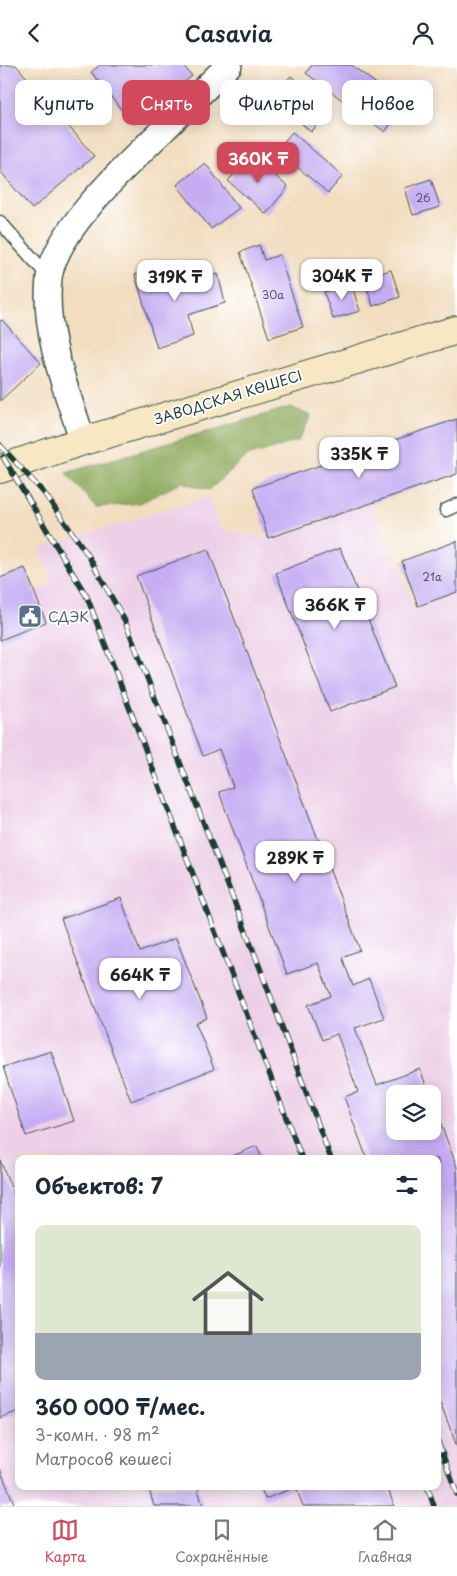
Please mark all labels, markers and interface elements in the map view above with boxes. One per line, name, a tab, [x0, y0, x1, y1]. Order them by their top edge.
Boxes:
text: Casavia	[185, 16, 272, 49]
icon: back	[20, 19, 48, 47]
icon: person	[409, 19, 437, 47]
chip: Купить	[15, 80, 112, 125]
chip: Снять	[122, 80, 210, 125]
chip: Фильтры	[220, 80, 332, 125]
chip: Новое	[342, 80, 433, 125]
pin: 360K ₸	[217, 141, 299, 184]
text: 360K ₸	[228, 146, 288, 170]
house number: 26	[415, 189, 431, 206]
pin: 319K ₸	[134, 259, 216, 302]
pin: 304K ₸	[301, 259, 383, 301]
text: 304K ₸	[312, 263, 372, 287]
text: 319K ₸	[148, 264, 202, 288]
house number: 30а	[262, 286, 284, 303]
street label: ЗАВОДСКАЯ КӨШЕСІ	[152, 365, 304, 429]
pin: 335K ₸	[318, 437, 400, 479]
text: 335K ₸	[330, 441, 388, 465]
house number: 21а	[422, 568, 442, 585]
pin: 366K ₸	[294, 587, 376, 630]
text: 366K ₸	[305, 592, 365, 616]
public building icon: СДЭК	[17, 603, 43, 629]
place label: СДЭК	[48, 606, 89, 627]
pin: 289K ₸	[254, 841, 336, 883]
text: 289K ₸	[266, 845, 324, 869]
pin: 664K ₸	[99, 957, 181, 1000]
text: 664K ₸	[110, 962, 170, 986]
map controls	[386, 1085, 441, 1140]
button: layers	[386, 1085, 441, 1140]
text: Объектов: 7	[35, 1169, 163, 1201]
icon: filters	[393, 1171, 421, 1199]
icon: home	[183, 1258, 273, 1348]
text: 360 000 ₸/мес.	[35, 1390, 205, 1422]
text: 3-комн. · 98 m²	[35, 1422, 160, 1446]
text: Матросов көшесі	[35, 1446, 172, 1470]
tab: Карта	[45, 1516, 86, 1567]
tab: Сохранённые	[175, 1516, 269, 1567]
tab: Главная	[358, 1516, 412, 1567]

